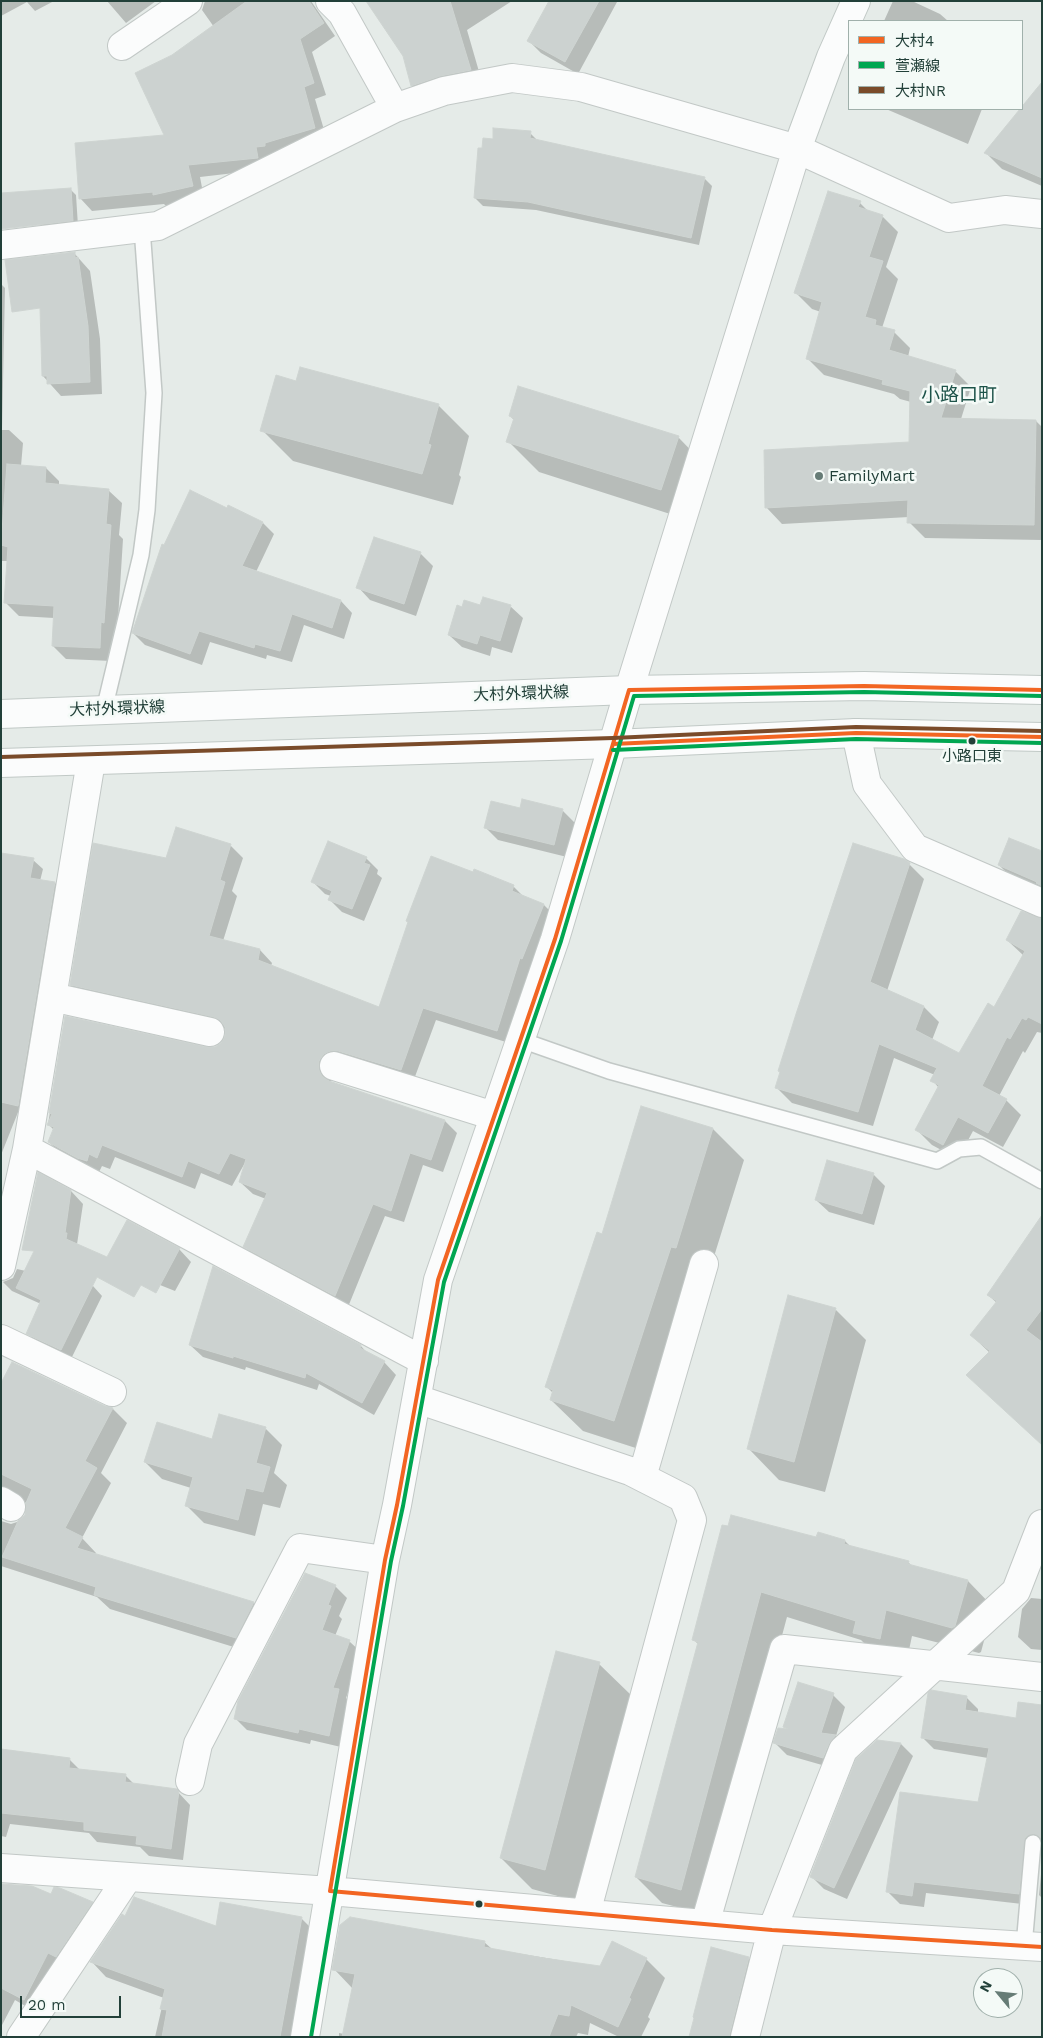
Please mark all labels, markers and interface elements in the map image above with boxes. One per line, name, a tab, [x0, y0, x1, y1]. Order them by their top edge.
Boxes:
legend	[848, 20, 1023, 110]
text: 大村4	[895, 32, 934, 50]
text: 萱瀬線	[895, 57, 940, 75]
text: 大村NR	[895, 82, 946, 100]
district label: 小路口町	[921, 384, 997, 406]
place label: FamilyMart	[829, 466, 915, 486]
marker: FamilyMart	[813, 470, 825, 482]
street label: 大村外環状線	[473, 683, 569, 705]
street label: 大村外環状線	[69, 698, 165, 720]
marker: 小路口東	[967, 736, 977, 746]
place label: 小路口東	[942, 748, 1002, 766]
unlabelled marker	[474, 1899, 484, 1909]
north arrow	[973, 1968, 1023, 2018]
text: N	[976, 1978, 995, 1995]
scale bar	[22, 1986, 124, 2018]
text: 20 m	[28, 1996, 66, 2014]

